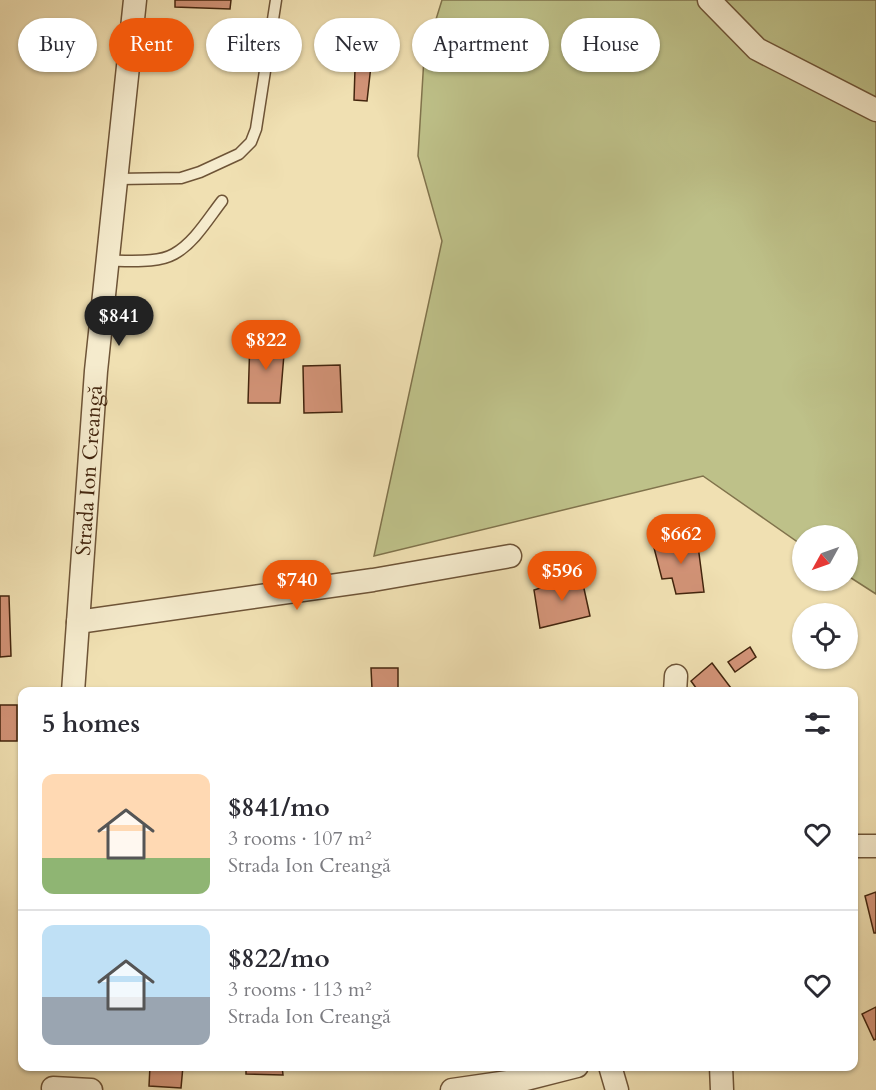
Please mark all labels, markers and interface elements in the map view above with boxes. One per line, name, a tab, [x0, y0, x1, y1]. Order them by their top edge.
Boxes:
chip: Buy	[18, 18, 97, 72]
chip: Rent	[109, 18, 194, 72]
chip: Filters	[206, 18, 302, 72]
chip: New	[314, 18, 400, 72]
chip: Apartment	[412, 18, 549, 72]
chip: House	[561, 18, 660, 72]
pin: $841	[83, 296, 155, 347]
text: $841	[99, 302, 139, 329]
pin: $822	[230, 320, 302, 371]
text: $822	[246, 326, 286, 353]
street label: Strada Ion Creangă	[68, 384, 109, 557]
pin: $662	[645, 514, 717, 565]
text: $662	[661, 520, 701, 547]
north arrow	[792, 525, 858, 591]
map controls	[792, 525, 858, 669]
pin: $596	[526, 551, 598, 602]
text: $596	[542, 557, 582, 584]
pin: $740	[261, 560, 333, 611]
text: $740	[277, 566, 317, 593]
button: locate	[792, 603, 858, 669]
text: 5 homes	[42, 706, 140, 741]
icon: filters	[801, 707, 834, 740]
text: $841/mo	[228, 790, 330, 825]
icon: home	[90, 798, 162, 870]
icon: heart	[801, 818, 834, 851]
text: 3 rooms · 107 m²	[228, 825, 372, 852]
text: Strada Ion Creangă	[228, 852, 391, 879]
text: $822/mo	[228, 941, 330, 976]
icon: home	[90, 949, 162, 1021]
icon: heart	[801, 969, 834, 1002]
text: 3 rooms · 113 m²	[228, 976, 372, 1003]
text: Strada Ion Creangă	[228, 1003, 391, 1030]

